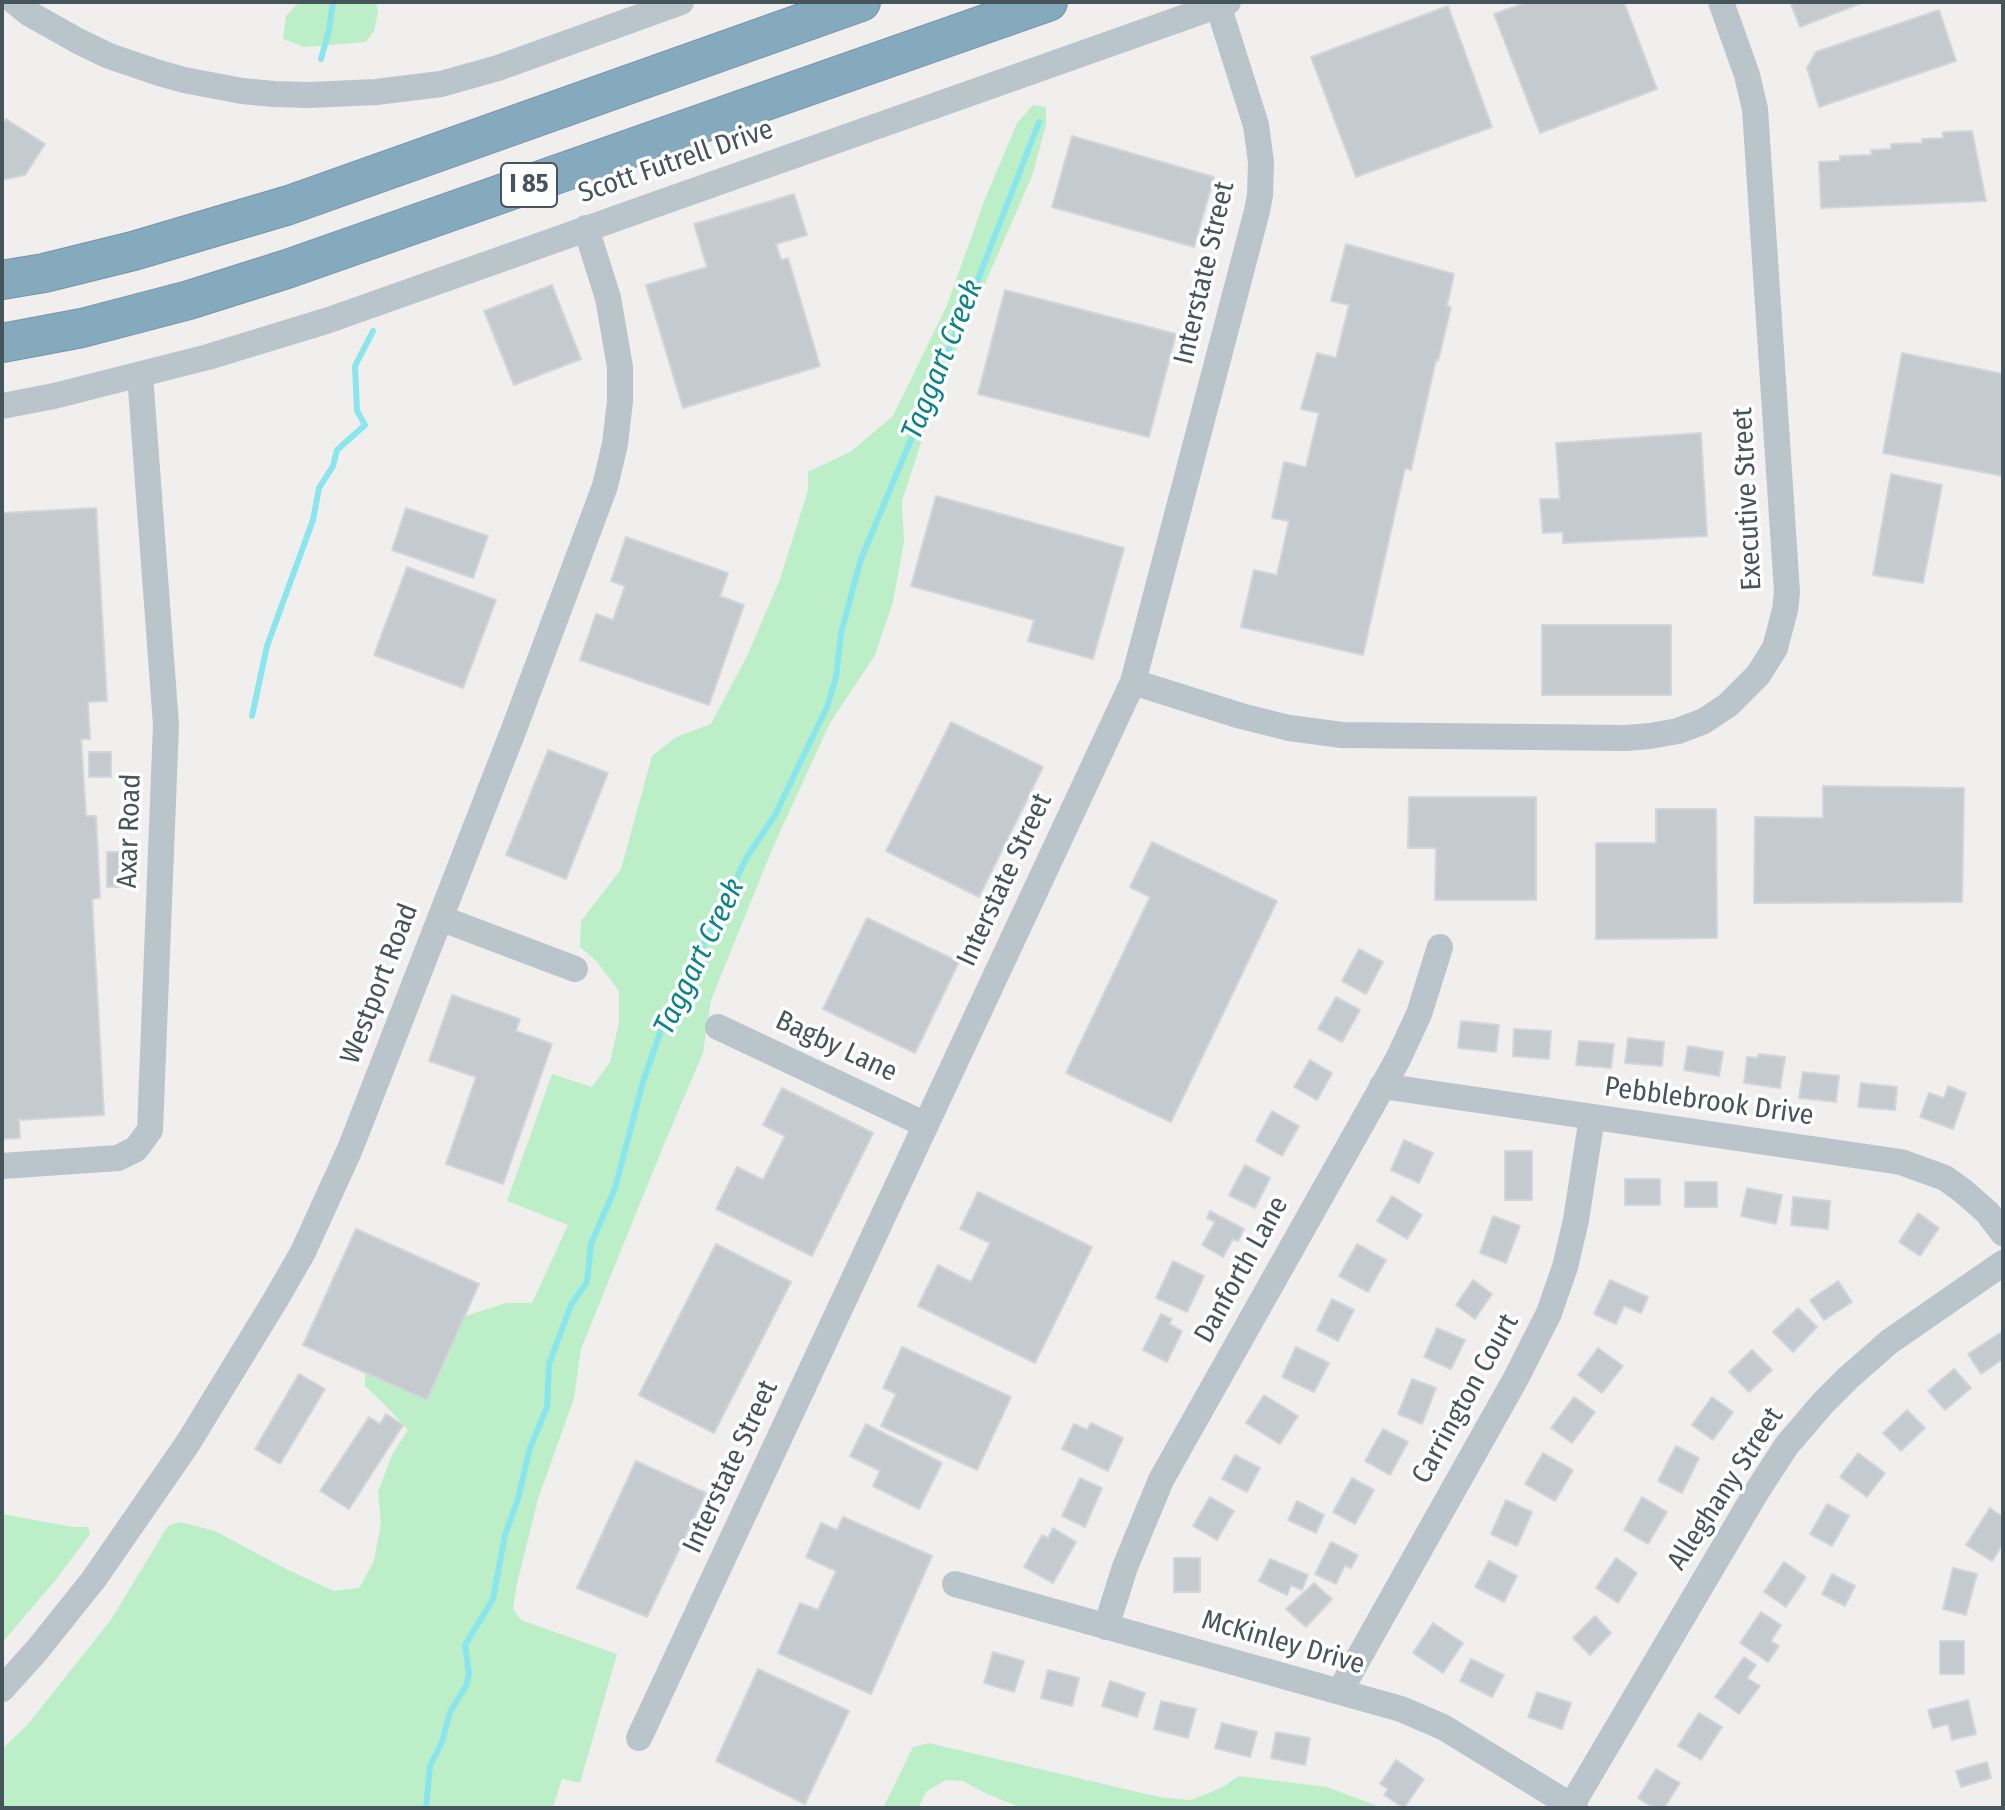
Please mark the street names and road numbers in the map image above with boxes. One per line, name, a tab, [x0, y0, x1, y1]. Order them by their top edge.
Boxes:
street label: Scott Futrell Drive	[574, 113, 778, 211]
road number: I 85	[501, 163, 557, 207]
street label: Interstate Street	[1168, 178, 1242, 368]
street label: Executive Street	[1726, 407, 1770, 591]
street label: Axar Road	[111, 773, 149, 889]
street label: Interstate Street	[950, 788, 1060, 972]
street label: Westport Road	[334, 899, 426, 1069]
street label: Bagby Lane	[770, 1004, 902, 1090]
street label: Pebblebrook Drive	[1602, 1071, 1816, 1133]
street label: Danforth Lane	[1188, 1191, 1296, 1349]
street label: Carrington Court	[1406, 1308, 1526, 1490]
street label: Interstate Street	[676, 1375, 786, 1559]
street label: Alleghany Street	[1661, 1401, 1791, 1577]
street label: McKinley Drive	[1198, 1604, 1368, 1682]

